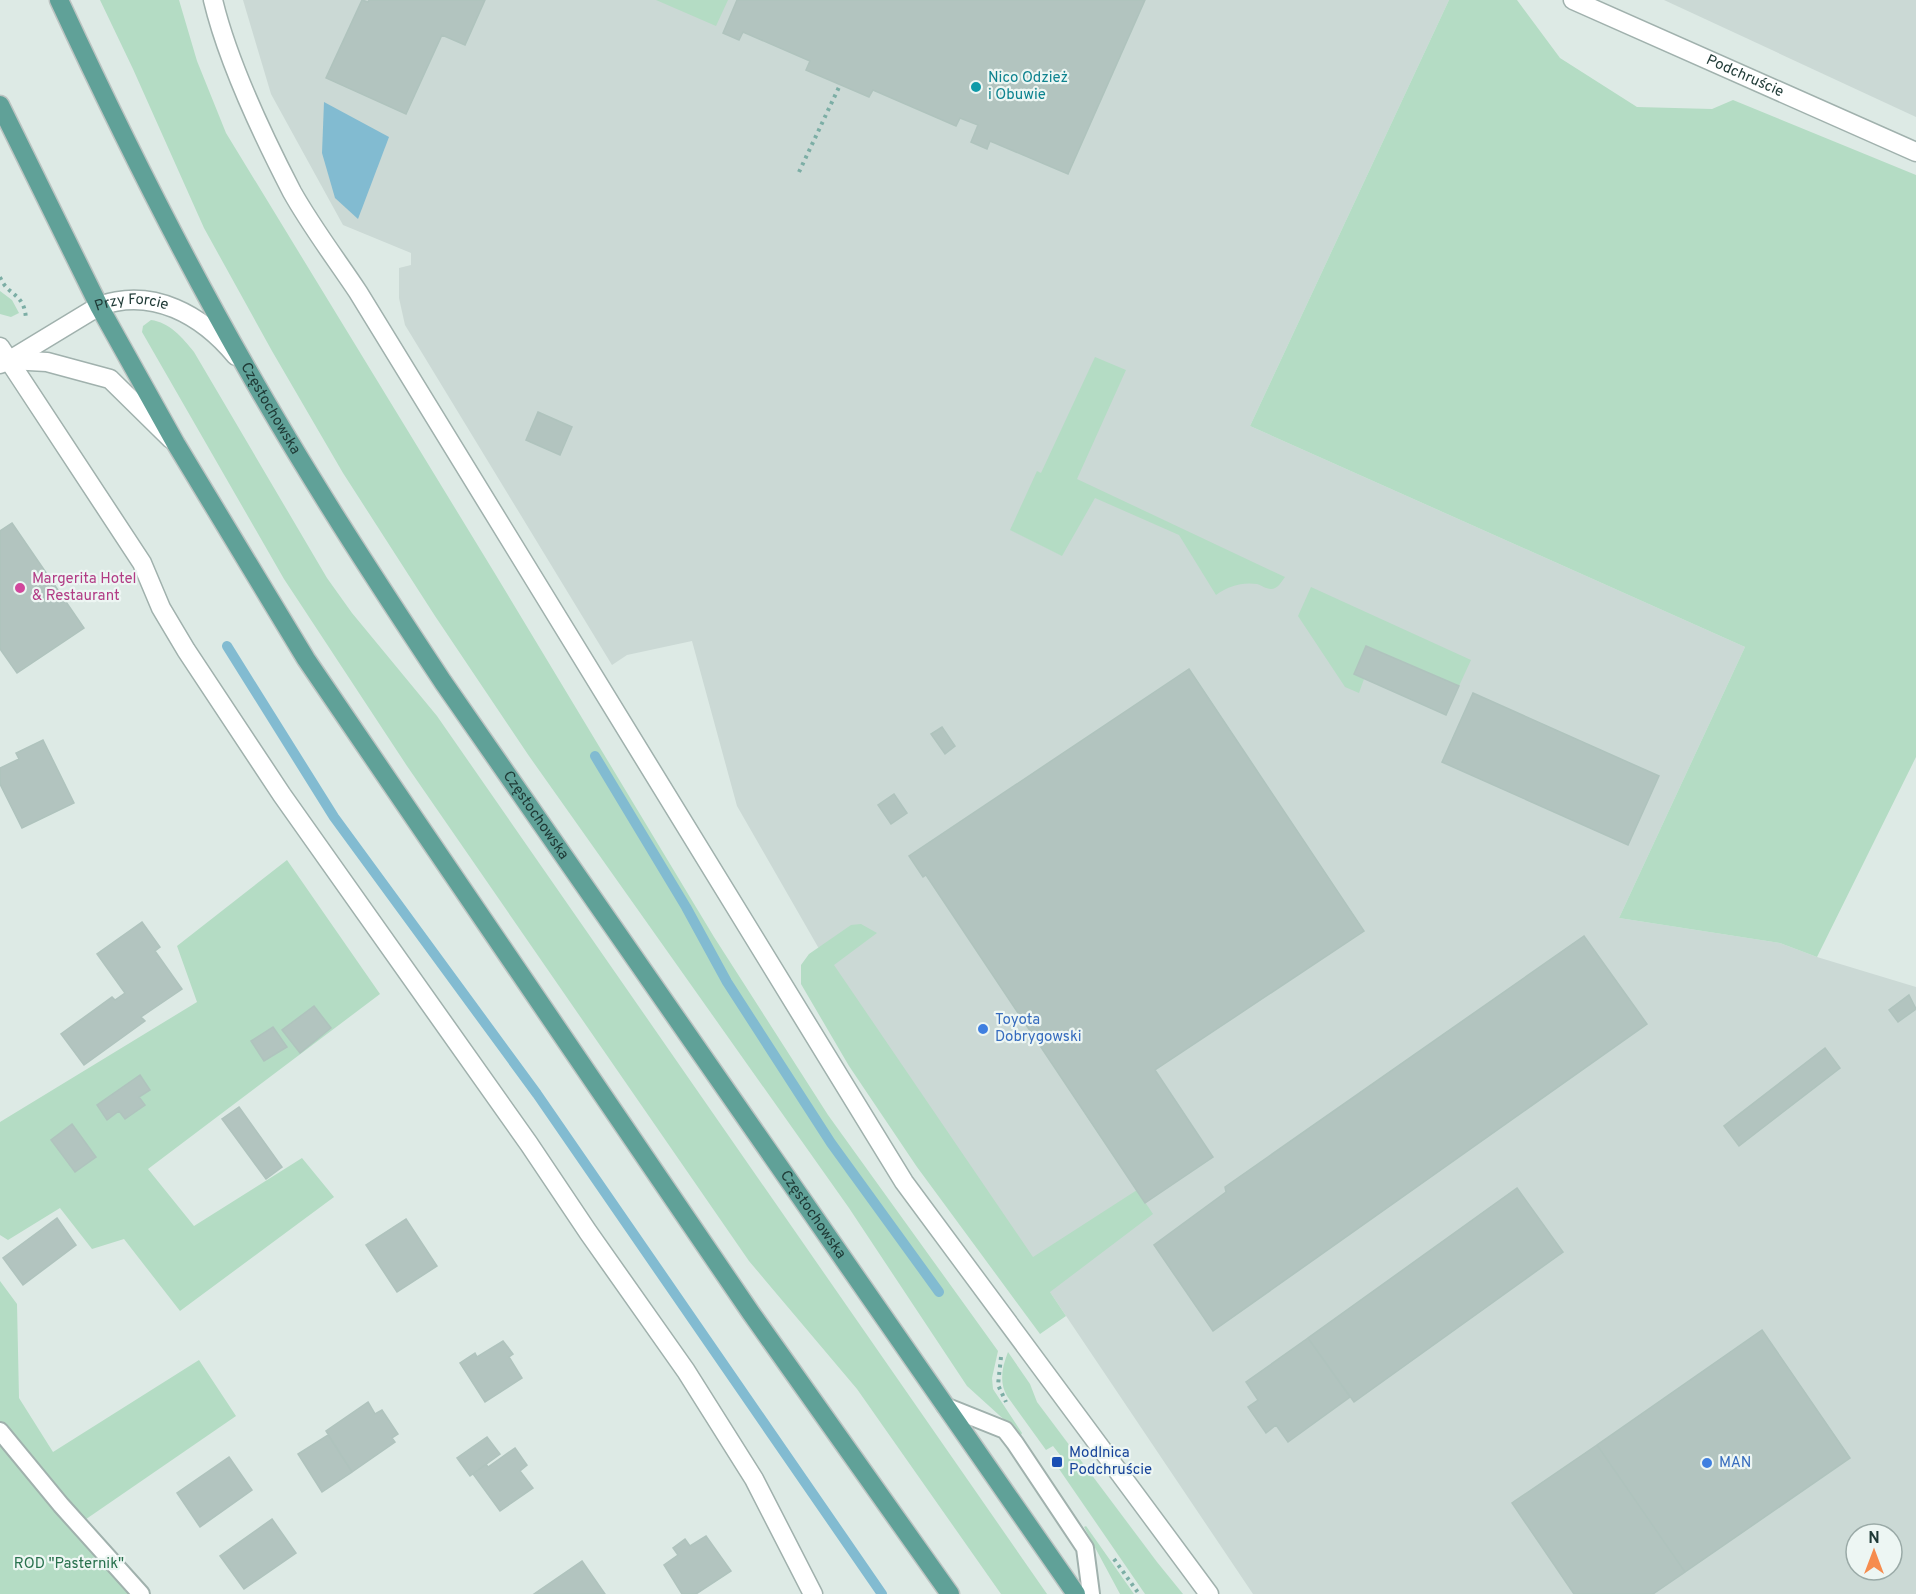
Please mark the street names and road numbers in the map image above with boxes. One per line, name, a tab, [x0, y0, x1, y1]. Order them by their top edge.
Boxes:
street label: Podchruście	[1703, 51, 1787, 102]
street label: Przy Forcie	[92, 290, 171, 316]
street label: Częstochowska	[236, 359, 305, 458]
street label: Częstochowska	[498, 767, 573, 863]
street label: Częstochowska	[775, 1167, 850, 1263]

